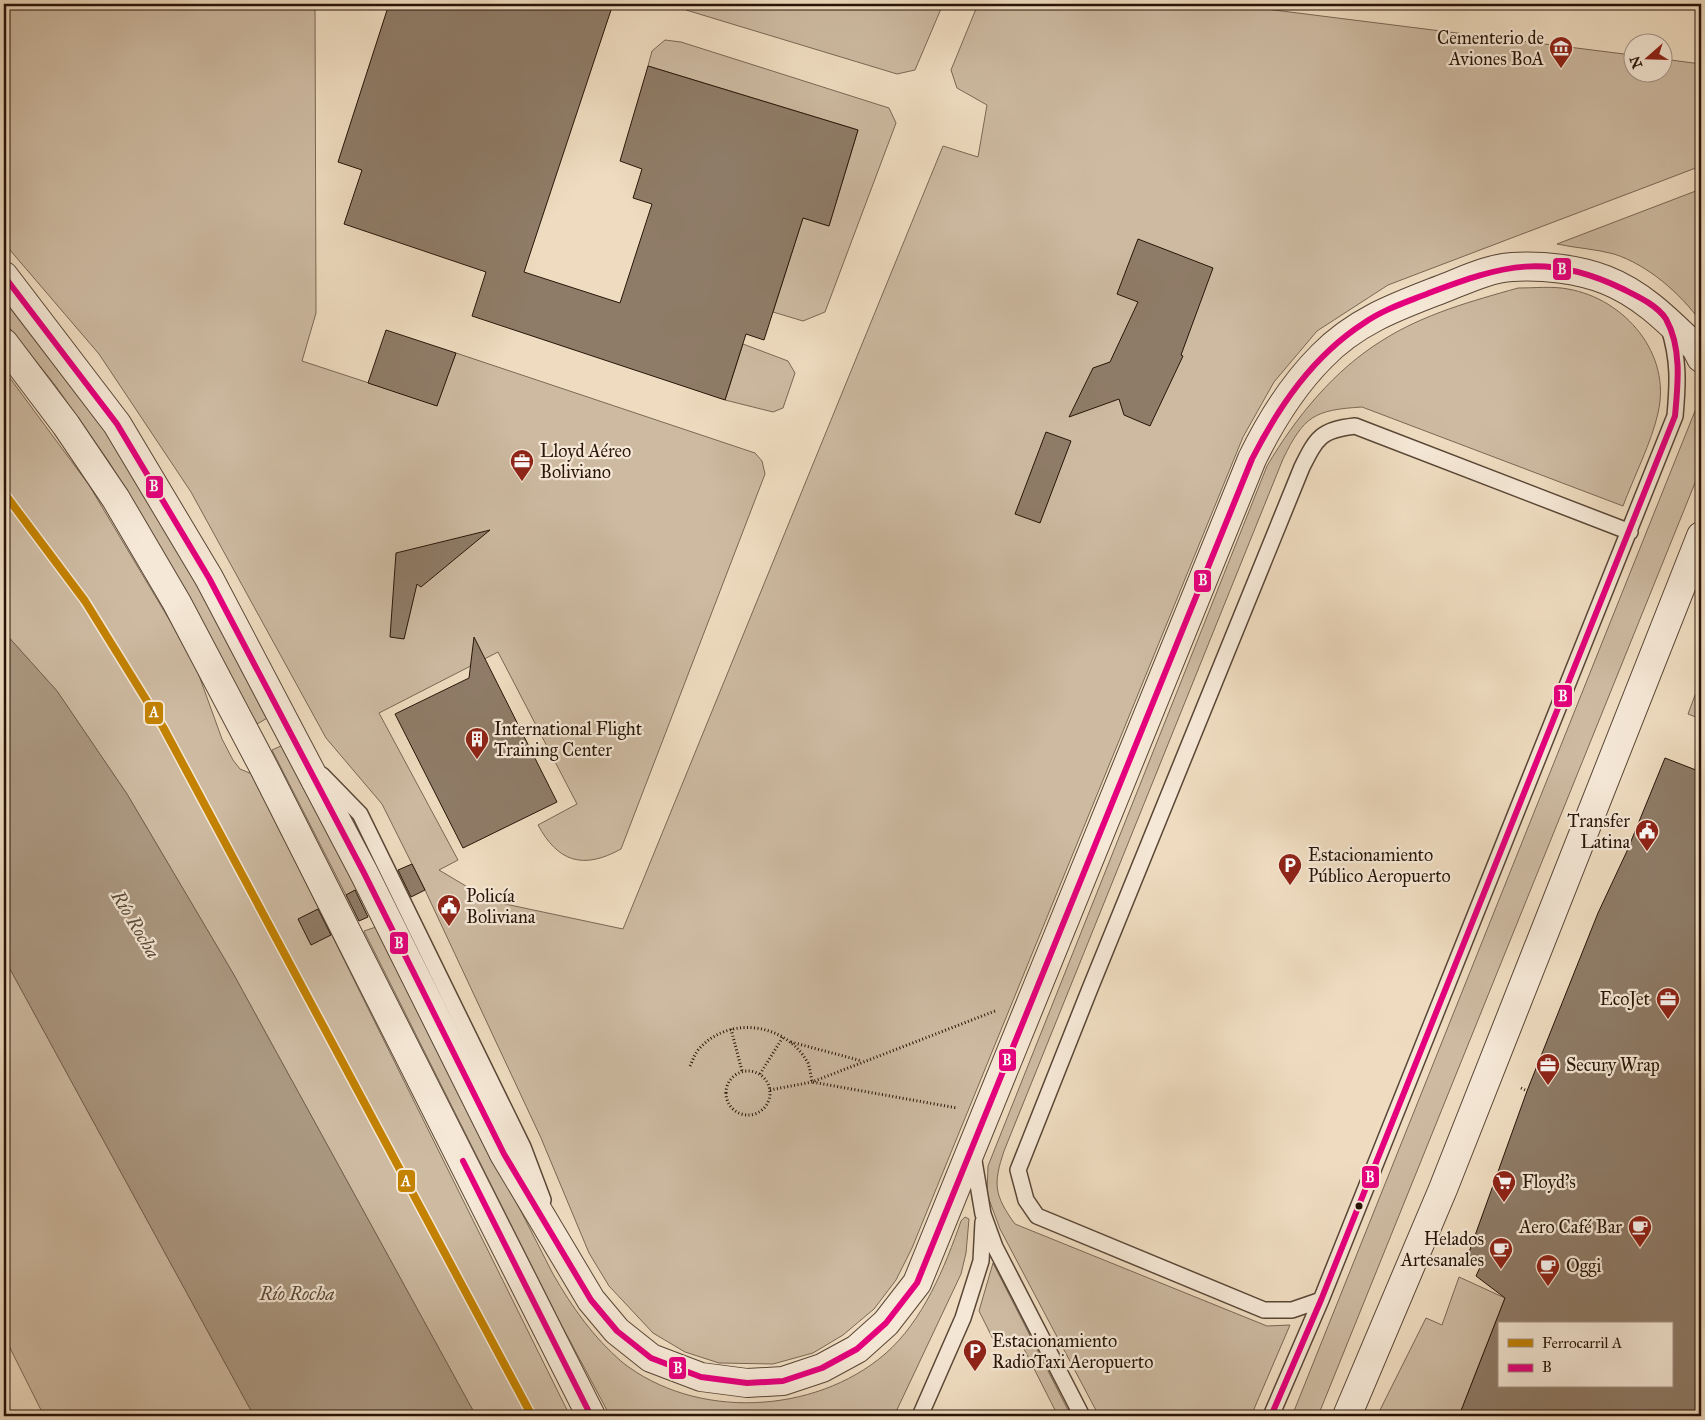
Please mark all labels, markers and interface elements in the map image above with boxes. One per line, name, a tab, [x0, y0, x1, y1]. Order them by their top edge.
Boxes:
place label: Cementerio de Aviones BoA	[1437, 27, 1544, 70]
north arrow	[1622, 32, 1672, 82]
museum icon: Cementerio de Aviones BoA	[1548, 35, 1574, 69]
text: N	[1626, 54, 1646, 71]
line badge: B	[1552, 257, 1572, 281]
text: B	[1557, 261, 1567, 278]
place label: Lloyd Aéreo Boliviano	[540, 440, 631, 483]
office icon: Lloyd Aéreo Boliviano	[509, 448, 535, 482]
line badge: B	[145, 475, 164, 499]
text: B	[149, 478, 159, 495]
line badge: B	[1193, 569, 1212, 593]
text: B	[1198, 572, 1208, 589]
line badge: B	[1553, 684, 1573, 708]
text: B	[1558, 688, 1568, 705]
line badge: A	[144, 701, 164, 725]
text: A	[148, 704, 159, 721]
place label: International Flight Training Center	[494, 718, 643, 762]
building icon: International Flight Training Center	[464, 726, 490, 760]
place label: Transfer Latina	[1567, 810, 1630, 853]
public building icon: Transfer Latina	[1634, 818, 1660, 852]
place label: Estacionamiento Público Aeropuerto	[1308, 844, 1451, 887]
parking icon: Estacionamiento Público Aeropuerto	[1277, 852, 1303, 886]
water label: Río Rocha	[106, 885, 165, 962]
place label: Policía Boliviana	[466, 885, 536, 928]
public building icon: Policía Boliviana	[436, 893, 462, 927]
line badge: B	[389, 931, 409, 955]
text: B	[394, 935, 404, 952]
office icon: EcoJet	[1655, 986, 1681, 1020]
place label: EcoJet	[1600, 988, 1651, 1011]
line badge: B	[998, 1048, 1017, 1072]
text: B	[1002, 1052, 1012, 1069]
office icon: Secury Wrap	[1535, 1052, 1561, 1086]
place label: Secury Wrap	[1566, 1054, 1660, 1076]
line badge: B	[1361, 1165, 1380, 1189]
line badge: A	[397, 1169, 416, 1193]
text: B	[1365, 1169, 1375, 1186]
supermarket icon: Floyd's	[1491, 1169, 1517, 1203]
place label: Floyd's	[1522, 1171, 1576, 1193]
text: A	[400, 1173, 411, 1190]
unlabelled marker	[1354, 1201, 1364, 1211]
cafe icon: Aero Café Bar	[1627, 1214, 1653, 1248]
place label: Aero Café Bar	[1518, 1216, 1622, 1238]
place label: Helados Artesanales	[1400, 1228, 1484, 1271]
cafe icon: Helados Artesanales	[1488, 1236, 1514, 1270]
cafe icon: Oggi	[1535, 1253, 1561, 1287]
place label: Oggi	[1566, 1255, 1602, 1278]
water label: Río Rocha	[258, 1282, 335, 1305]
legend	[1498, 1322, 1672, 1388]
place label: Estacionamiento RadioTaxi Aeropuerto	[992, 1330, 1153, 1373]
text: Ferrocarril A	[1542, 1334, 1622, 1352]
parking icon: Estacionamiento RadioTaxi Aeropuerto	[962, 1338, 988, 1372]
line badge: B	[668, 1356, 687, 1380]
text: B	[1542, 1358, 1552, 1376]
text: B	[673, 1360, 683, 1377]

